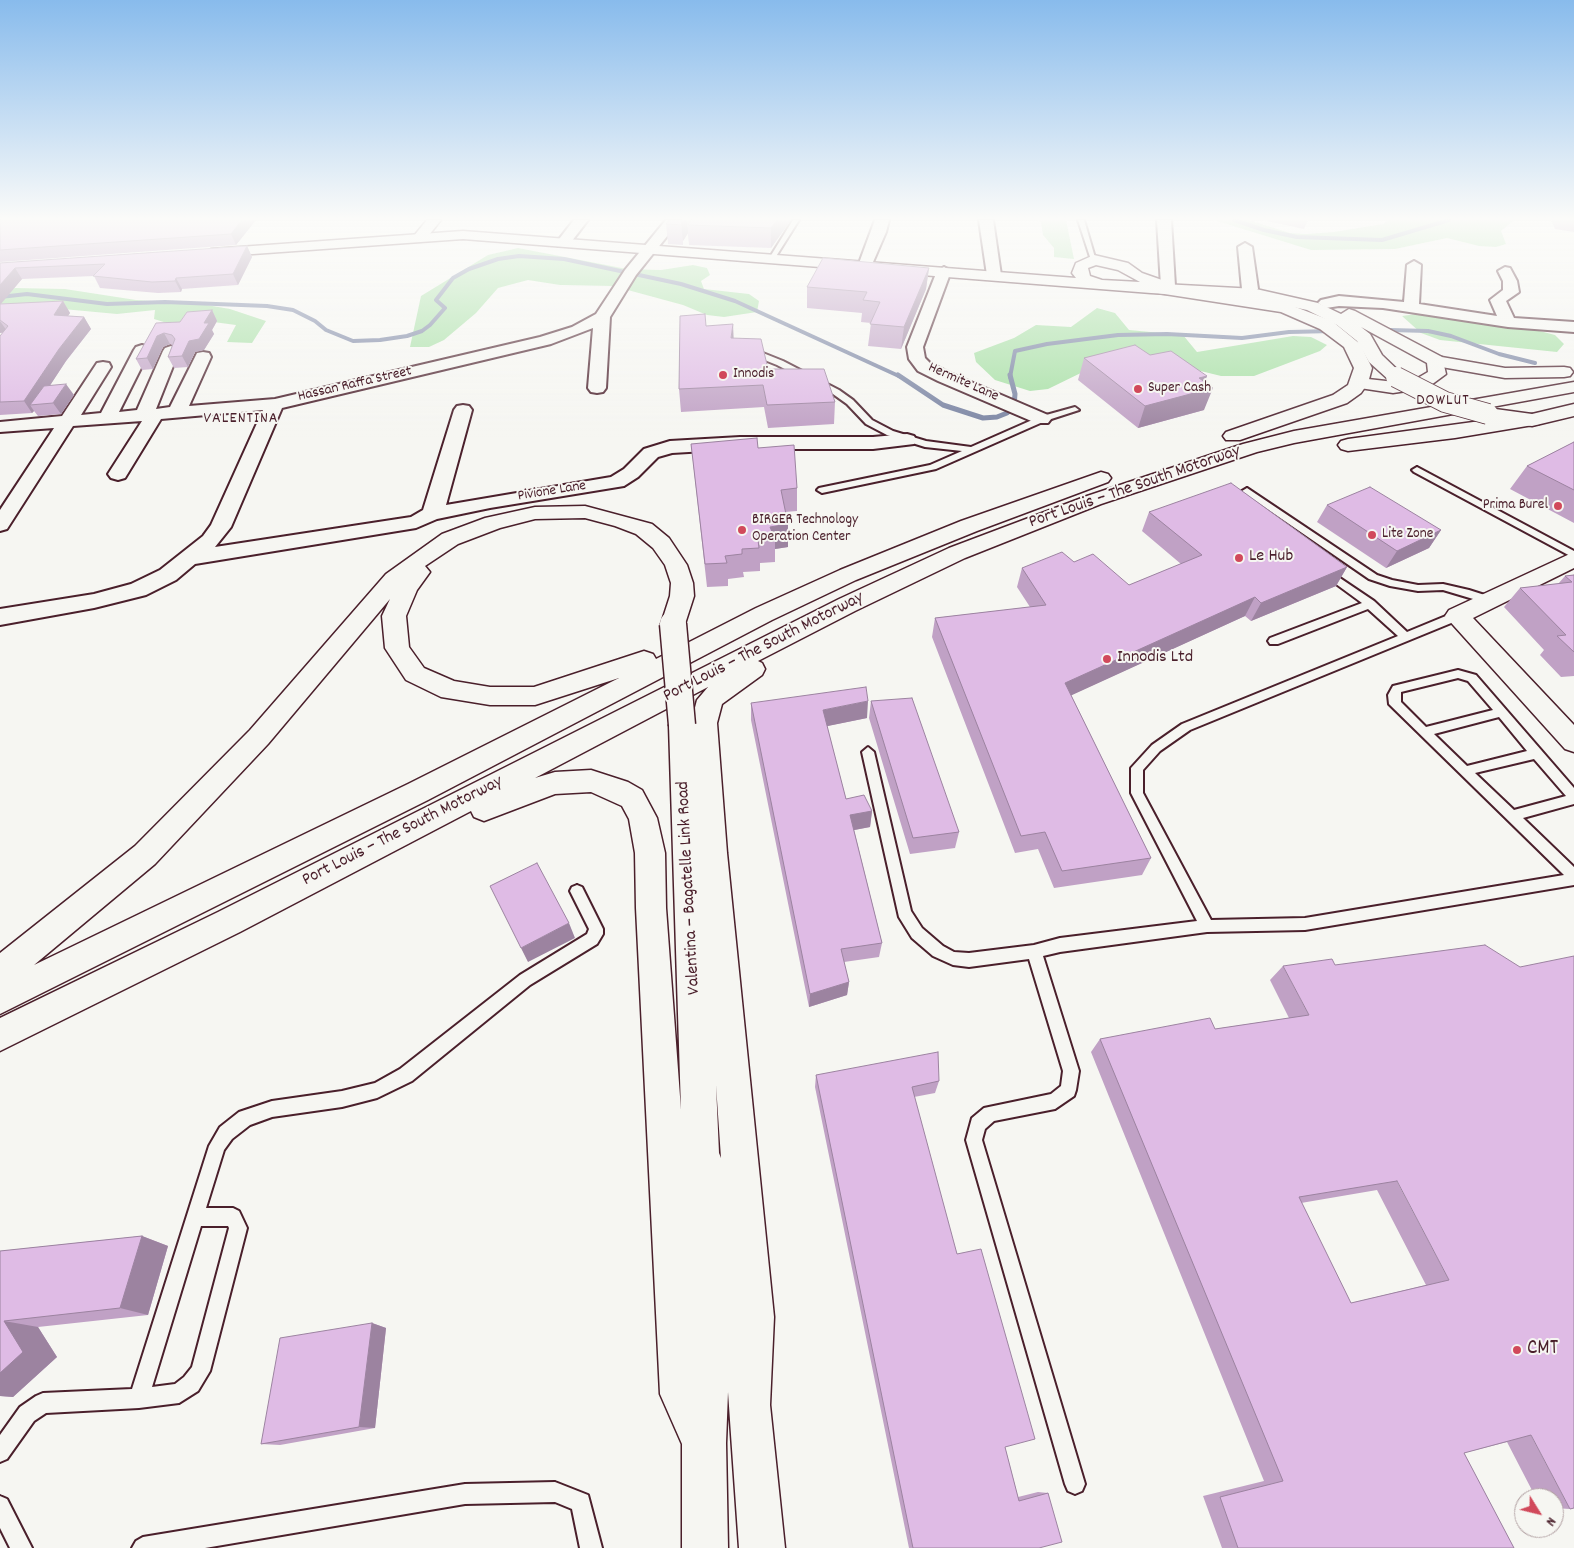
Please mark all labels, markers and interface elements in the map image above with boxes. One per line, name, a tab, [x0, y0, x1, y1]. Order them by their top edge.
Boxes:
street label: Hermite Lane	[925, 359, 1001, 407]
street label: Hassan Raffa Street	[296, 363, 414, 407]
place label: Innodis	[733, 366, 774, 384]
marker: Innodis	[717, 369, 729, 381]
place label: Super Cash	[1148, 380, 1211, 398]
marker: Super Cash	[1132, 383, 1144, 395]
district label: DOWLUT	[1416, 392, 1470, 412]
district label: VALENTINA	[202, 410, 280, 430]
street label: Port Louis – The South Motorway	[1026, 442, 1244, 534]
street label: Pivione Lane	[517, 478, 587, 506]
place label: Prima Burel	[1483, 497, 1548, 515]
marker: Prima Burel	[1552, 500, 1564, 512]
place label: BIRGER Technology Operation Center	[752, 512, 858, 547]
marker: BIRGER Technology Operation Center	[736, 524, 748, 536]
place label: Lite Zone	[1382, 526, 1433, 544]
marker: Lite Zone	[1366, 529, 1378, 541]
place label: Le Hub	[1249, 547, 1293, 569]
marker: Le Hub	[1233, 552, 1245, 564]
street label: Port Louis – The South Motorway	[660, 588, 868, 708]
place label: Innodis Ltd	[1117, 648, 1193, 670]
marker: Innodis Ltd	[1101, 653, 1113, 665]
street label: Port Louis – The South Motorway	[299, 772, 507, 892]
street label: Valentina – Bagatelle Link Road	[674, 781, 706, 995]
place label: CMT	[1527, 1337, 1558, 1363]
marker: CMT	[1511, 1344, 1523, 1356]
north arrow	[1514, 1488, 1564, 1538]
text: N	[1540, 1513, 1560, 1530]

